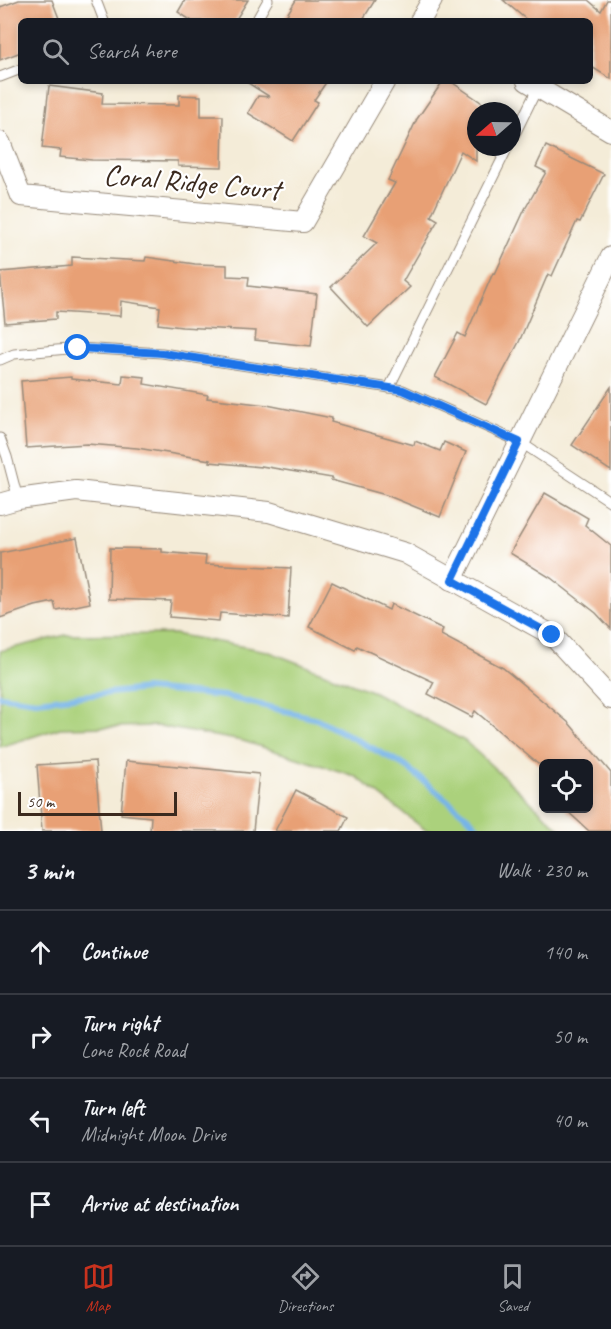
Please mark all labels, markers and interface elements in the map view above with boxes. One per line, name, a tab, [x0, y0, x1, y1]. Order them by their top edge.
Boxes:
search box	[18, 18, 593, 84]
icon: search	[39, 35, 72, 68]
text: Search here	[87, 37, 177, 65]
north arrow	[467, 102, 521, 156]
street label: Coral Ridge Court	[102, 155, 286, 209]
route start	[64, 334, 90, 360]
route end	[538, 621, 564, 647]
map controls	[539, 759, 593, 813]
button: locate	[539, 759, 593, 813]
scale bar	[18, 789, 177, 816]
text: 50 m	[27, 792, 54, 812]
text: 3 min	[24, 854, 74, 887]
text: Walk · 230 m	[497, 858, 587, 883]
icon: ahead	[24, 936, 57, 969]
text: Continue	[81, 938, 147, 966]
text: 140 m	[544, 940, 587, 965]
text: Turn right	[81, 1010, 158, 1038]
icon: right	[24, 1020, 57, 1053]
text: 50 m	[553, 1024, 587, 1049]
text: Lone Rock Road	[81, 1038, 186, 1063]
text: Turn left	[81, 1094, 145, 1122]
icon: left	[24, 1104, 57, 1137]
text: 40 m	[553, 1108, 587, 1133]
text: Midnight Moon Drive	[81, 1122, 226, 1147]
icon: arrive	[24, 1188, 57, 1221]
text: Arrive at destination	[81, 1190, 238, 1218]
tab: Map	[82, 1260, 115, 1316]
tab: Directions	[278, 1260, 333, 1316]
tab: Saved	[496, 1260, 529, 1316]

